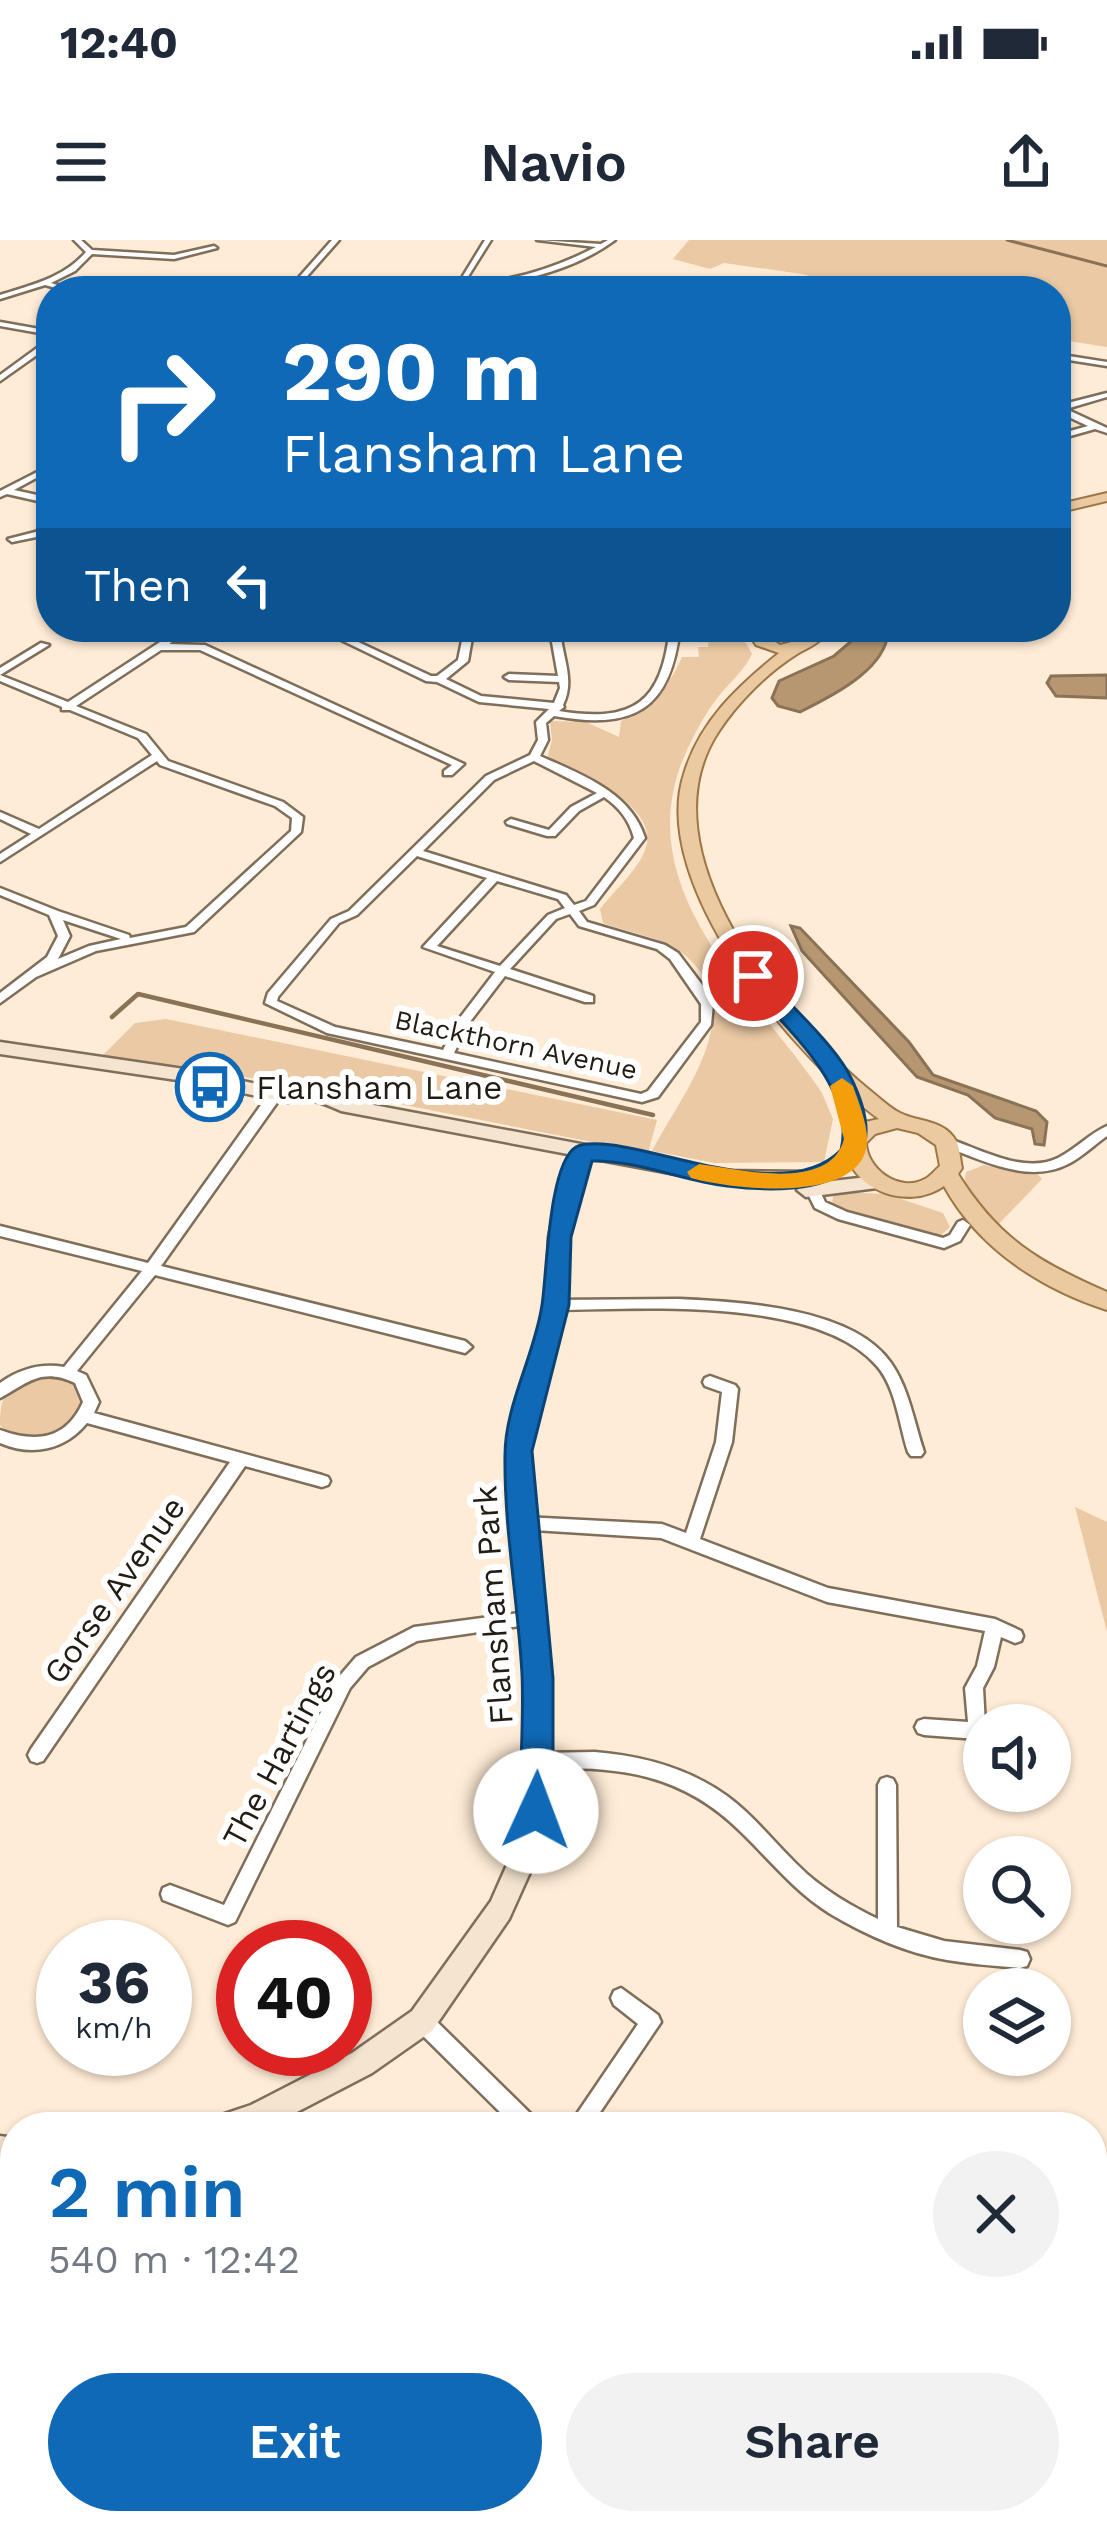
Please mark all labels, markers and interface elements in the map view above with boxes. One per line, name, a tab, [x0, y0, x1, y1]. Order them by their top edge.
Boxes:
text: 12:40	[60, 16, 178, 69]
icon: menu	[48, 129, 114, 195]
icon: share	[993, 129, 1059, 195]
text: Navio	[480, 131, 627, 194]
text: 290 m	[282, 322, 541, 420]
icon: right	[84, 324, 240, 480]
text: Flansham Lane	[282, 422, 685, 485]
icon: left	[216, 552, 282, 618]
text: Then	[84, 559, 192, 612]
pin	[702, 925, 804, 1027]
icon: arrive	[720, 943, 786, 1009]
street label: Blackthorn Avenue	[392, 1004, 640, 1086]
bus stop icon: Flansham Lane	[175, 1052, 245, 1122]
place label: Flansham Lane	[256, 1068, 502, 1107]
street label: Flansham Park	[465, 1484, 521, 1726]
street label: Gorse Avenue	[35, 1489, 193, 1691]
street label: The Hartings	[214, 1656, 344, 1854]
map controls	[963, 1704, 1071, 2076]
button: sound	[963, 1704, 1071, 1812]
position arrow	[473, 1748, 599, 1874]
button: search	[963, 1836, 1071, 1944]
speed limit sign: 40	[216, 1920, 372, 2076]
text: 36	[78, 1947, 150, 2018]
button: layers	[963, 1968, 1071, 2076]
text: km/h	[75, 2010, 153, 2045]
text: 2 min	[48, 2150, 246, 2234]
button: close	[933, 2151, 1059, 2277]
text: 540 m · 12:42	[48, 2237, 300, 2282]
button: Exit	[48, 2373, 542, 2511]
button: Share	[566, 2373, 1059, 2511]

